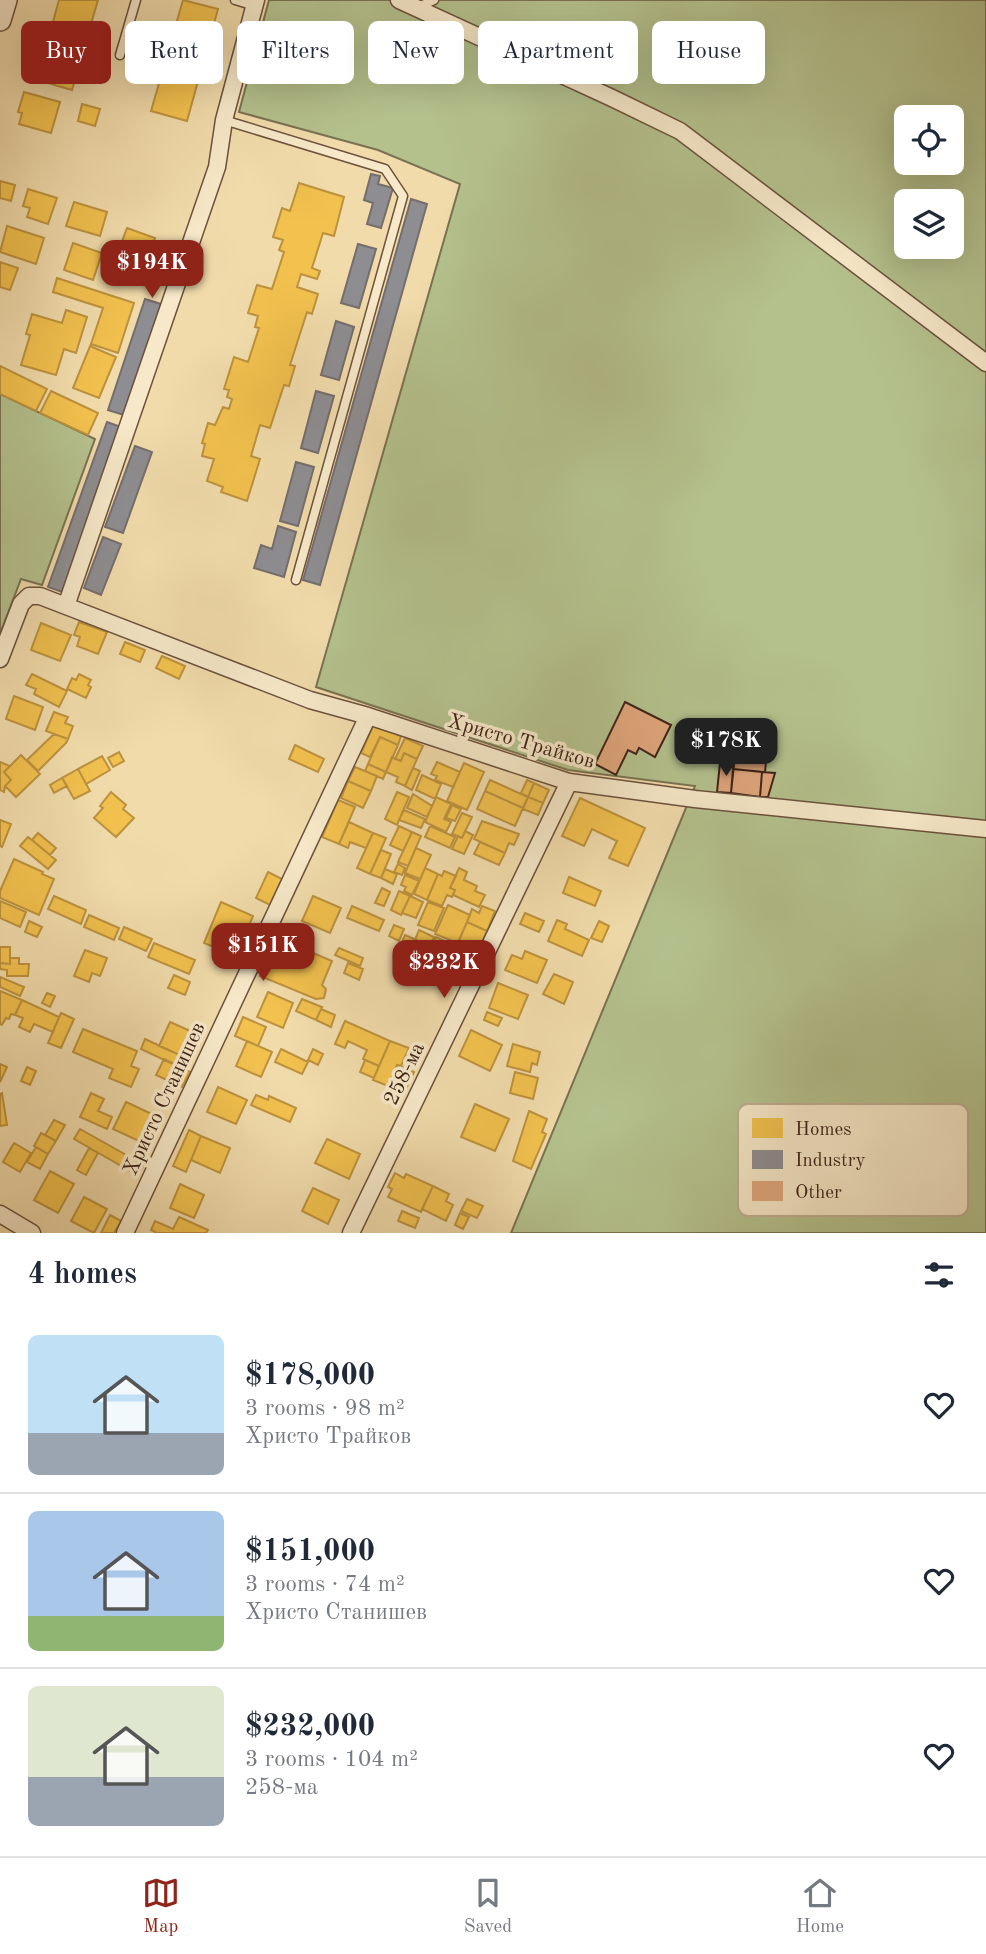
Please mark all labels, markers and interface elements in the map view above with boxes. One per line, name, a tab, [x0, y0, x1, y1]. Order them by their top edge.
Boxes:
chip: Buy	[21, 21, 111, 84]
chip: Rent	[125, 21, 223, 84]
chip: Filters	[237, 21, 354, 84]
chip: New	[368, 21, 464, 84]
chip: Apartment	[478, 21, 638, 84]
chip: House	[652, 21, 765, 84]
map controls	[894, 105, 964, 259]
button: locate	[894, 105, 964, 175]
button: layers	[894, 189, 964, 259]
pin: $194K	[103, 240, 201, 300]
text: $194K	[116, 251, 188, 274]
street label: Христо Трайков	[445, 711, 597, 773]
pin: $178K	[677, 718, 775, 778]
text: $178K	[690, 729, 762, 752]
pin: $151K	[214, 923, 312, 983]
text: $151K	[227, 934, 299, 957]
pin: $232K	[395, 940, 493, 1000]
text: $232K	[408, 951, 480, 974]
street label: Христо Станишев	[120, 1019, 210, 1179]
street label: 258-ма	[381, 1039, 429, 1109]
legend	[738, 1104, 968, 1216]
text: Homes	[795, 1121, 851, 1140]
text: Industry	[795, 1152, 866, 1171]
text: Other	[795, 1184, 842, 1203]
icon: filters	[920, 1256, 958, 1294]
text: 4 homes	[28, 1260, 137, 1290]
text: $178,000	[245, 1361, 375, 1391]
icon: home	[84, 1363, 168, 1447]
icon: heart	[920, 1386, 958, 1424]
text: 3 rooms · 98 m²	[245, 1397, 405, 1420]
text: Христо Трайков	[245, 1425, 411, 1448]
text: $151,000	[245, 1537, 375, 1567]
icon: home	[84, 1539, 168, 1623]
icon: heart	[920, 1562, 958, 1600]
text: 3 rooms · 74 m²	[245, 1573, 405, 1596]
text: Христо Станишев	[245, 1601, 427, 1624]
text: $232,000	[245, 1712, 375, 1742]
icon: home	[84, 1714, 168, 1798]
icon: heart	[920, 1737, 958, 1775]
text: 3 rooms · 104 m²	[245, 1748, 418, 1771]
text: 258-ма	[245, 1776, 318, 1799]
tab: Map	[142, 1874, 180, 1939]
tab: Saved	[464, 1874, 512, 1939]
tab: Home	[796, 1874, 844, 1939]

